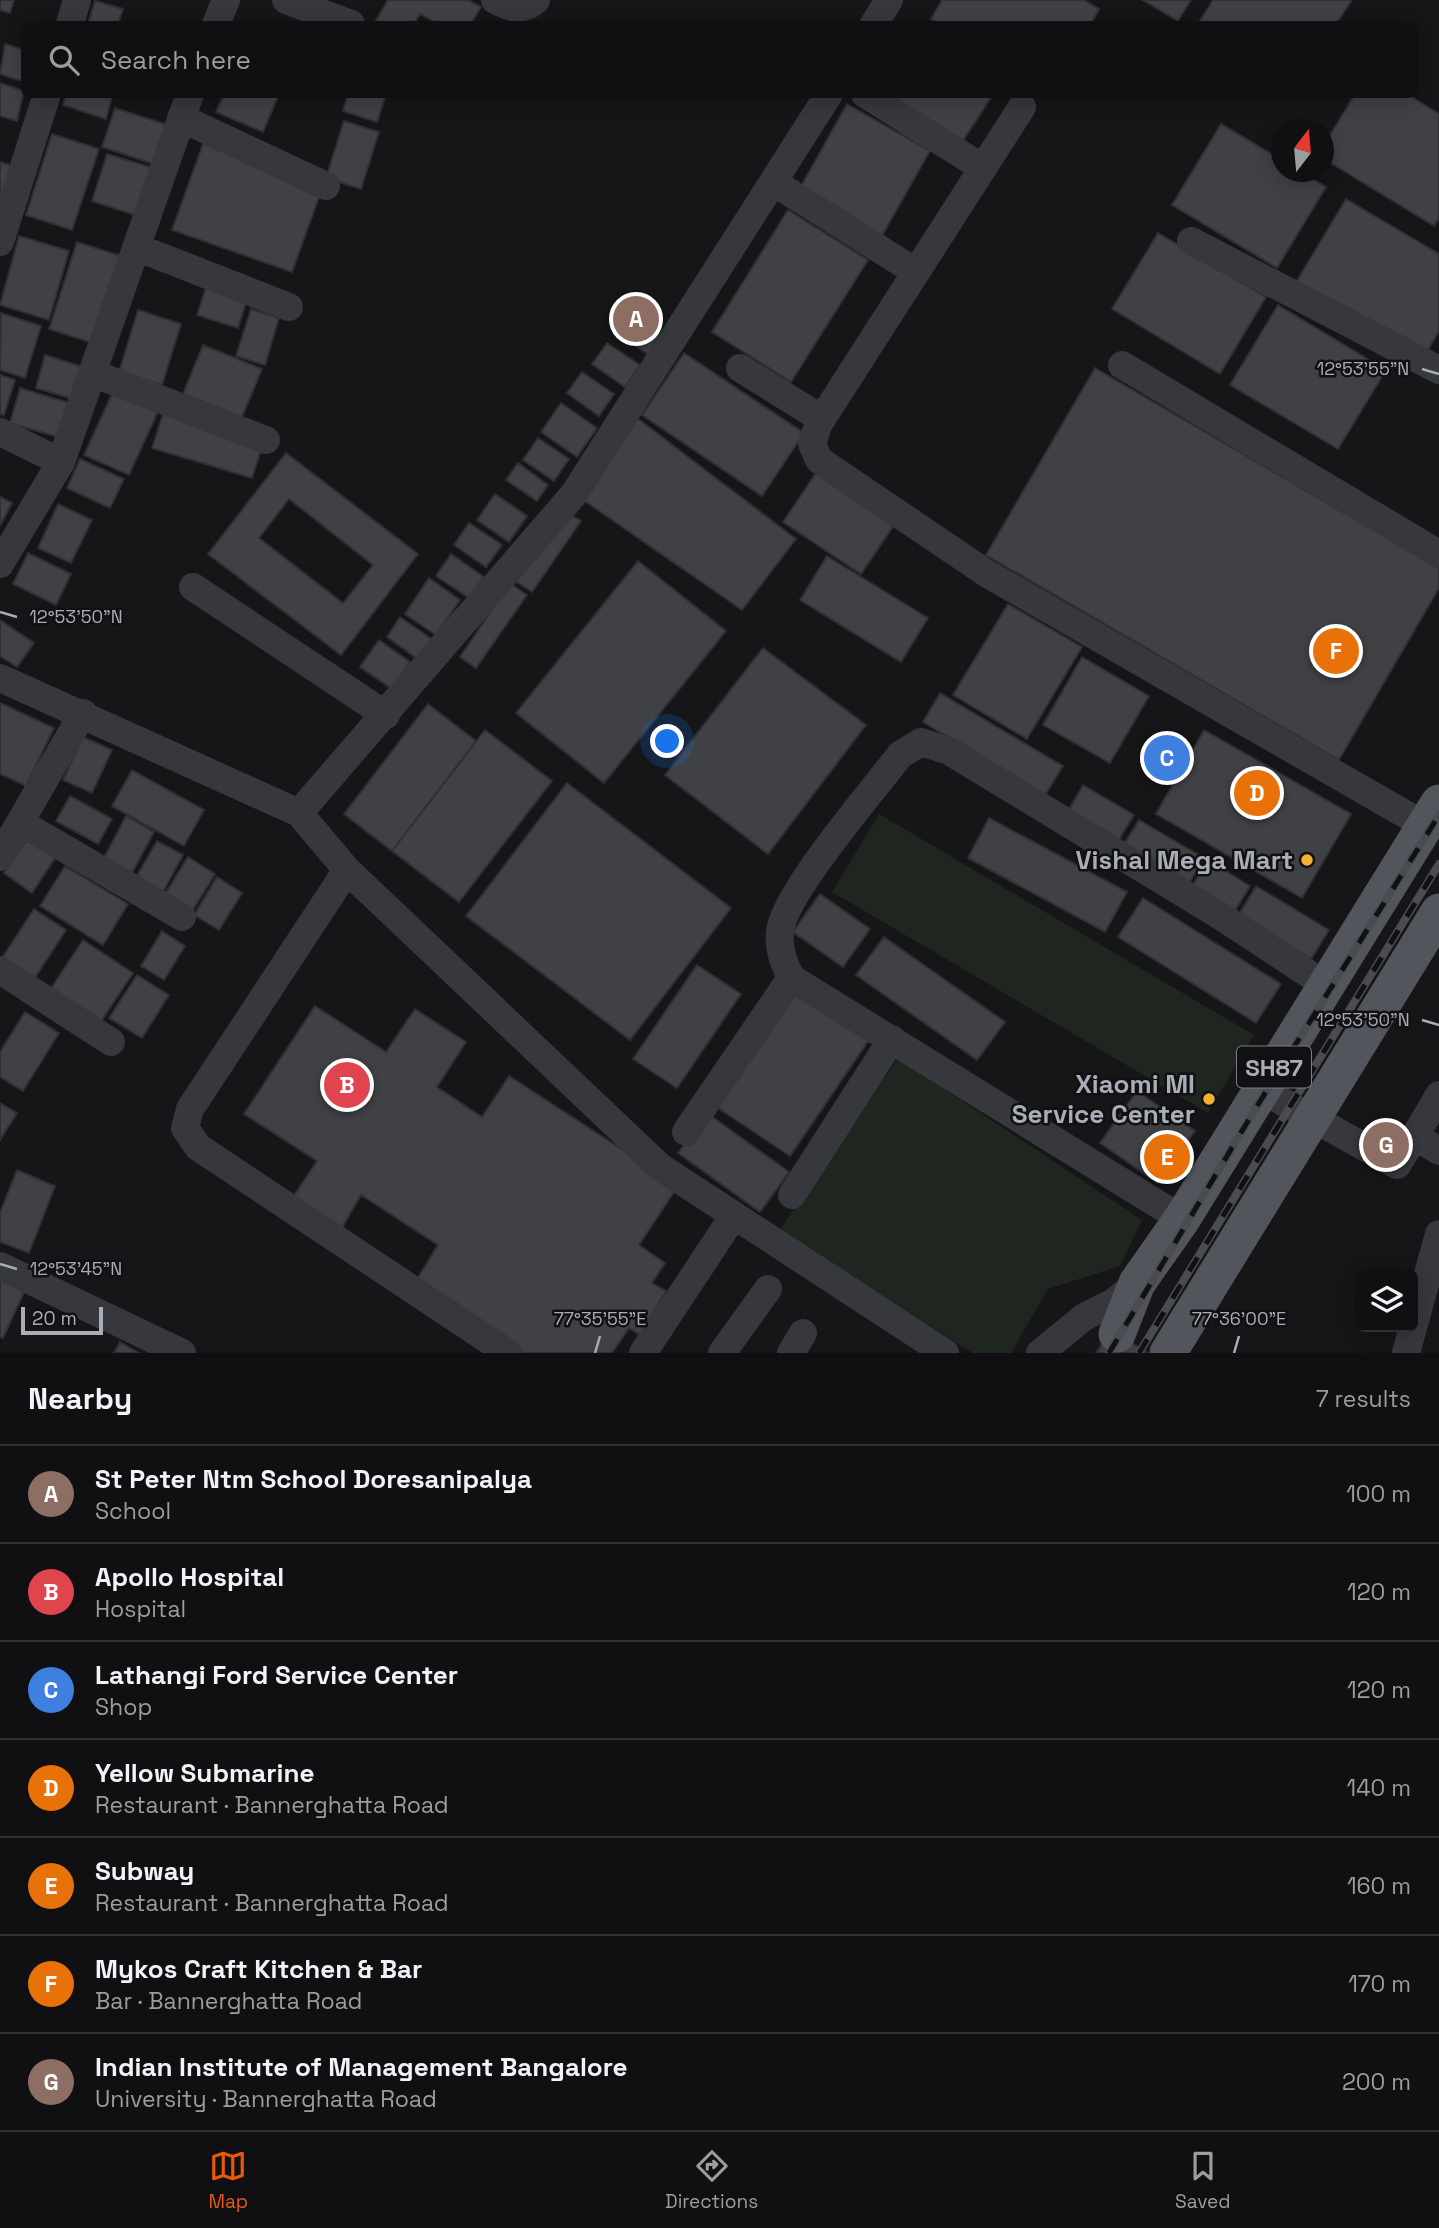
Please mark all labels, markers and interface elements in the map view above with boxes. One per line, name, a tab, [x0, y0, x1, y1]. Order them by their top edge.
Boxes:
search box	[21, 21, 1418, 98]
icon: search	[45, 41, 83, 79]
text: Search here	[101, 43, 251, 77]
north arrow	[1271, 119, 1334, 182]
pin: A	[613, 293, 659, 345]
text: 12°53'55"N	[1317, 357, 1409, 380]
text: 12°53'50"N	[29, 605, 123, 628]
pin: F	[1313, 625, 1359, 677]
your location	[650, 724, 684, 758]
pin: C	[1144, 732, 1190, 784]
pin: D	[1234, 767, 1280, 819]
place label: Vishal Mega Mart	[1076, 843, 1293, 877]
marker: Vishal Mega Mart	[1299, 852, 1315, 868]
text: 12°53'50"N	[1316, 1008, 1410, 1031]
road number: SH87	[1237, 1046, 1311, 1087]
pin: B	[324, 1059, 370, 1111]
place label: Xiaomi MI Service Center	[1012, 1067, 1195, 1131]
marker: Xiaomi MI Service Center	[1201, 1091, 1217, 1107]
pin: G	[1363, 1119, 1409, 1171]
pin: E	[1144, 1131, 1190, 1183]
text: 12°53'45"N	[30, 1257, 122, 1280]
map controls	[1355, 1269, 1418, 1332]
button: layers	[1355, 1269, 1418, 1332]
scale bar	[21, 1304, 103, 1336]
text: 20 m	[32, 1306, 77, 1331]
text: 77°35'55"E	[554, 1307, 646, 1330]
text: 77°36'00"E	[1192, 1307, 1286, 1330]
text: Nearby	[28, 1379, 132, 1418]
text: 7 results	[1316, 1384, 1411, 1414]
text: St Peter Ntm School Doresanipalya	[95, 1462, 532, 1496]
text: A	[44, 1479, 58, 1509]
text: 100 m	[1346, 1479, 1411, 1509]
text: School	[95, 1496, 171, 1526]
text: Apollo Hospital	[95, 1560, 284, 1594]
text: B	[43, 1577, 59, 1607]
text: 120 m	[1347, 1577, 1411, 1607]
text: Hospital	[95, 1594, 186, 1624]
text: Lathangi Ford Service Center	[95, 1658, 458, 1692]
text: C	[44, 1675, 58, 1705]
text: 120 m	[1347, 1675, 1411, 1705]
text: Shop	[95, 1692, 152, 1722]
text: Yellow Submarine	[95, 1756, 314, 1790]
text: D	[43, 1773, 59, 1803]
text: 140 m	[1347, 1773, 1411, 1803]
text: Restaurant · Bannerghatta Road	[95, 1790, 449, 1820]
text: Subway	[95, 1854, 194, 1888]
text: E	[45, 1871, 57, 1901]
text: 160 m	[1347, 1871, 1411, 1901]
text: Restaurant · Bannerghatta Road	[95, 1888, 449, 1918]
text: Mykos Craft Kitchen & Bar	[95, 1952, 422, 1986]
text: F	[45, 1969, 57, 1999]
text: 170 m	[1348, 1969, 1411, 1999]
text: Bar · Bannerghatta Road	[95, 1986, 362, 2016]
text: Indian Institute of Management Bangalore	[95, 2050, 628, 2084]
text: G	[43, 2067, 59, 2097]
text: 200 m	[1342, 2067, 1411, 2097]
text: University · Bannerghatta Road	[95, 2084, 437, 2114]
tab: Map	[208, 2147, 248, 2214]
tab: Directions	[665, 2147, 758, 2214]
tab: Saved	[1175, 2147, 1231, 2214]

